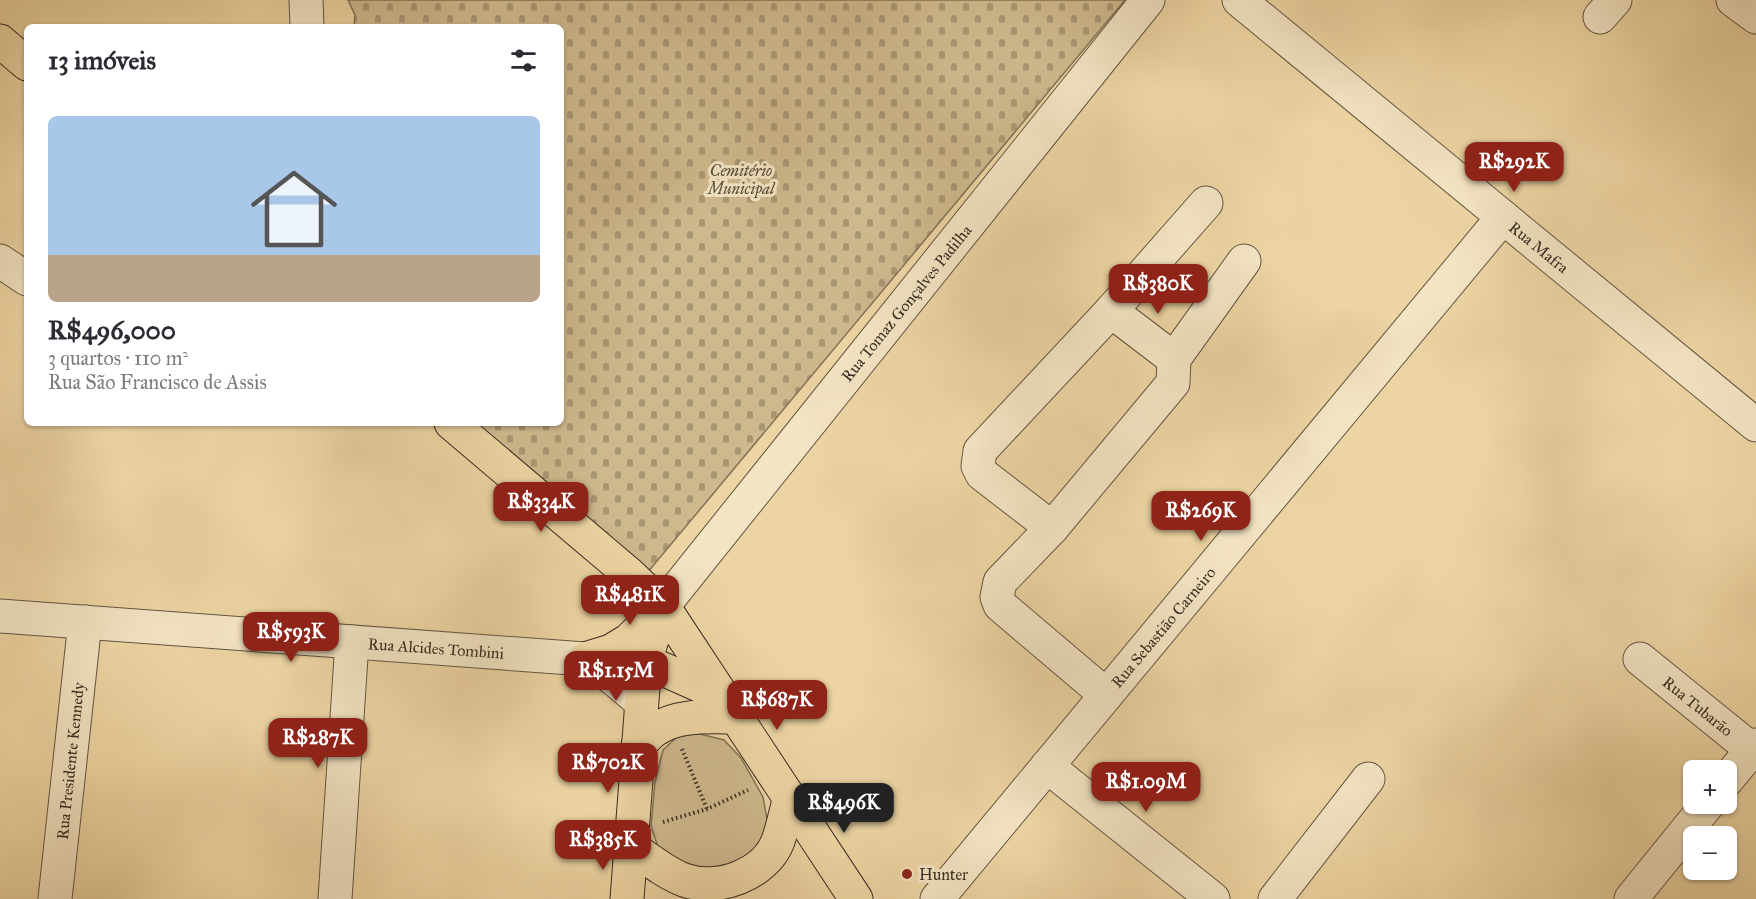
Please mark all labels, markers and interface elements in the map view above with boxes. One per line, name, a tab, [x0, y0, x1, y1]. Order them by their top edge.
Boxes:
text: 13 imóveis	[48, 44, 156, 76]
icon: filters	[507, 44, 540, 77]
pin: R$292K	[1465, 142, 1563, 193]
text: R$292K	[1479, 149, 1549, 173]
icon: home	[240, 155, 348, 263]
park label: Cemitério Municipal	[706, 161, 776, 199]
street label: Rua Mafra	[1505, 218, 1573, 277]
street label: Rua Tomaz Gonçalves Padilha	[837, 221, 976, 386]
pin: R$380K	[1109, 264, 1207, 315]
text: R$380K	[1123, 271, 1193, 295]
text: R$496,000	[48, 314, 176, 346]
text: 3 quartos · 110 m²	[48, 346, 188, 370]
text: Rua São Francisco de Assis	[48, 370, 267, 394]
pin: R$334K	[492, 482, 590, 533]
text: R$334K	[507, 489, 575, 513]
pin: R$269K	[1152, 491, 1250, 542]
text: R$269K	[1165, 498, 1237, 522]
street label: Rua Sebastião Carneiro	[1107, 563, 1220, 692]
pin: R$481K	[581, 575, 679, 626]
text: R$481K	[595, 582, 665, 606]
pin: R$593K	[242, 612, 340, 663]
text: R$593K	[257, 619, 325, 643]
street label: Rua Alcides Tombini	[367, 634, 505, 663]
pin: R$1.15M	[561, 651, 671, 702]
text: R$1.15M	[578, 658, 654, 682]
street label: Rua Tubarão	[1659, 672, 1737, 740]
pin: R$687K	[728, 680, 826, 731]
street label: Rua Presidente Kennedy	[53, 681, 88, 841]
text: R$687K	[741, 687, 813, 711]
pin: R$287K	[269, 718, 367, 769]
text: R$287K	[282, 725, 354, 749]
pin: R$702K	[559, 743, 657, 794]
text: R$702K	[572, 750, 644, 774]
map controls	[1683, 760, 1737, 880]
button: +	[1683, 760, 1737, 814]
pin: R$1.09M	[1091, 762, 1201, 813]
text: R$1.09M	[1105, 769, 1187, 793]
pin: R$496K	[795, 783, 893, 834]
text: R$496K	[808, 790, 880, 814]
pin: R$385K	[554, 820, 652, 871]
button: −	[1683, 826, 1737, 880]
text: R$385K	[569, 827, 637, 851]
place label: Hunter	[919, 865, 968, 884]
marker: Hunter	[900, 867, 914, 881]

